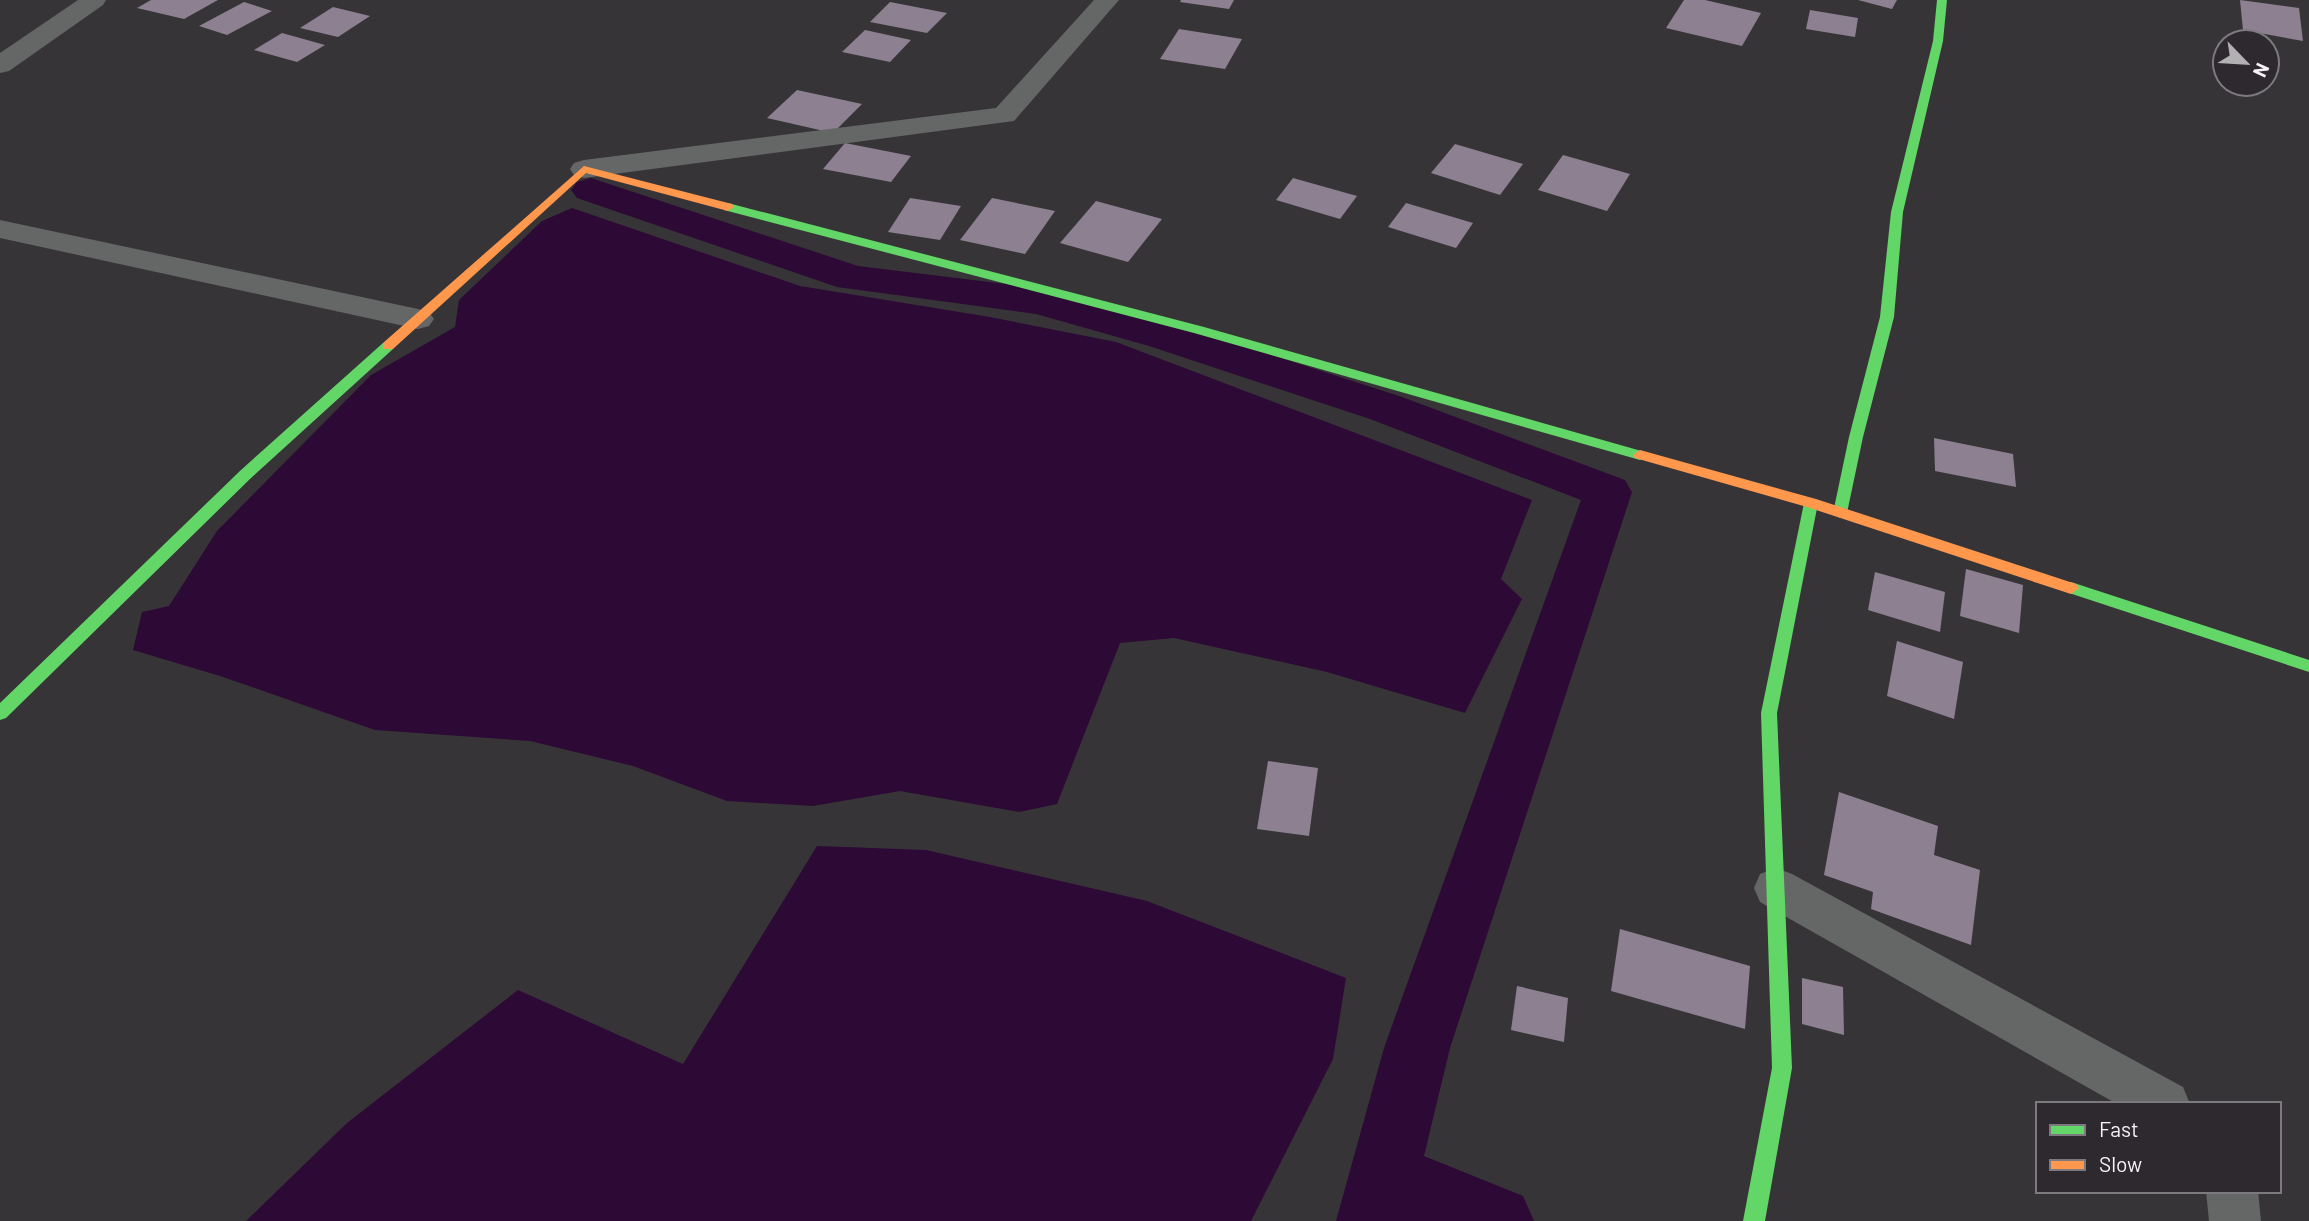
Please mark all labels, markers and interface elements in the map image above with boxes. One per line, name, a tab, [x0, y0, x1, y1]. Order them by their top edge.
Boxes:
north arrow	[2211, 28, 2281, 98]
text: N	[2249, 60, 2275, 81]
legend	[2036, 1102, 2281, 1193]
text: Fast	[2099, 1116, 2139, 1141]
text: Slow	[2099, 1151, 2142, 1176]

